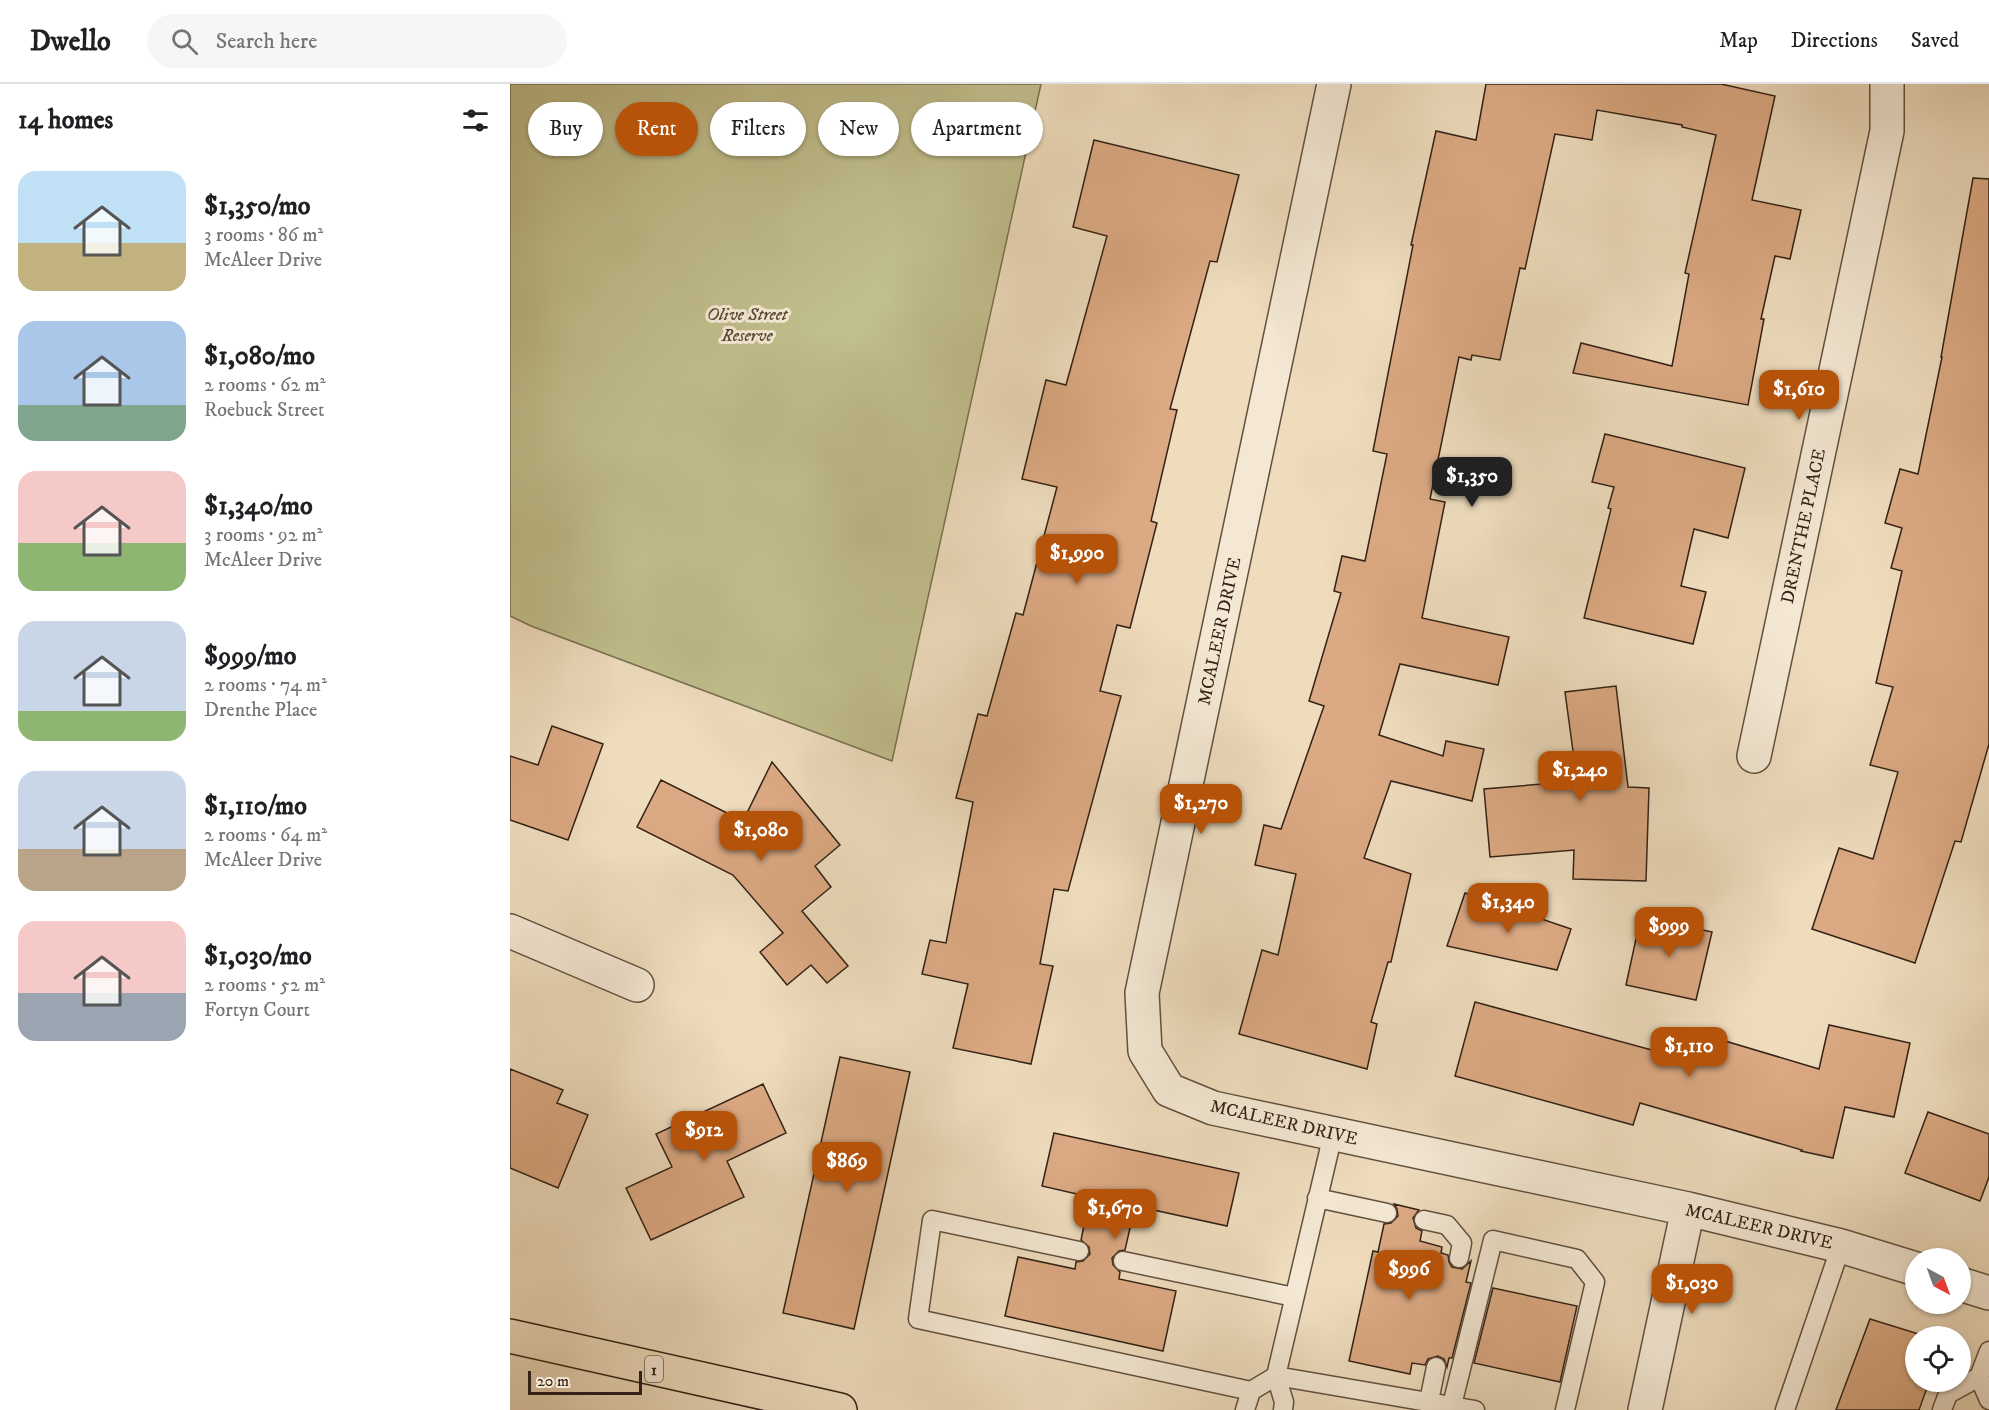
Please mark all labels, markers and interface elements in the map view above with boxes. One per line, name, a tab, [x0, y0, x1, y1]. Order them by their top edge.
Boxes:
search box	[147, 14, 567, 68]
text: Dwello	[30, 24, 111, 59]
icon: search	[168, 25, 201, 58]
text: Search here	[216, 28, 317, 55]
text: Map	[1719, 28, 1758, 54]
text: Directions	[1791, 28, 1878, 54]
text: Saved	[1911, 28, 1959, 54]
chip: Buy	[528, 102, 603, 156]
chip: Rent	[615, 102, 698, 156]
chip: Filters	[710, 102, 806, 156]
chip: New	[818, 102, 899, 156]
chip: Apartment	[911, 102, 1043, 156]
text: 14 homes	[18, 104, 113, 137]
icon: filters	[459, 104, 492, 137]
text: $1,350/mo	[204, 190, 311, 223]
icon: home	[66, 195, 138, 267]
text: 3 rooms · 86 m²	[204, 223, 323, 248]
text: McAleer Drive	[204, 248, 322, 273]
park label: Olive Street Reserve	[707, 304, 789, 347]
text: $1,080/mo	[204, 340, 315, 373]
icon: home	[66, 345, 138, 417]
pin: $1,610	[1750, 370, 1848, 421]
text: 2 rooms · 62 m²	[204, 373, 326, 398]
text: $1,610	[1773, 377, 1825, 402]
text: Roebuck Street	[204, 398, 324, 423]
street label: DRENTHE PLACE	[1777, 446, 1831, 606]
pin: $1,350	[1423, 457, 1521, 508]
text: $1,350	[1446, 464, 1498, 489]
text: $1,340/mo	[204, 490, 313, 523]
icon: home	[66, 495, 138, 567]
text: 3 rooms · 92 m²	[204, 523, 323, 548]
pin: $1,990	[1028, 534, 1126, 585]
text: $1,990	[1050, 541, 1104, 566]
text: McAleer Drive	[204, 548, 322, 573]
street label: MCALEER DRIVE	[1194, 555, 1246, 707]
text: $999/mo	[204, 640, 296, 673]
icon: home	[66, 645, 138, 717]
text: 2 rooms · 74 m²	[204, 673, 327, 698]
text: Drenthe Place	[204, 698, 317, 723]
pin: $1,240	[1531, 751, 1629, 802]
text: $1,240	[1552, 758, 1608, 783]
pin: $1,270	[1152, 784, 1250, 835]
text: $1,110/mo	[204, 790, 307, 823]
text: $1,270	[1174, 791, 1228, 816]
icon: home	[66, 795, 138, 867]
pin: $1,080	[712, 811, 810, 862]
text: $1,080	[733, 818, 789, 843]
text: 2 rooms · 64 m²	[204, 823, 327, 848]
text: McAleer Drive	[204, 848, 322, 873]
pin: $1,340	[1459, 883, 1557, 934]
text: $1,340	[1481, 890, 1535, 915]
pin: $999	[1633, 907, 1705, 958]
text: $999	[1649, 914, 1689, 939]
text: $1,030/mo	[204, 940, 312, 973]
icon: home	[66, 945, 138, 1017]
text: 2 rooms · 52 m²	[204, 973, 325, 998]
text: Fortyn Court	[204, 998, 310, 1023]
pin: $1,110	[1640, 1027, 1738, 1078]
text: $1,110	[1664, 1034, 1714, 1059]
street label: MCALEER DRIVE	[1208, 1095, 1360, 1151]
pin: $912	[668, 1111, 740, 1162]
text: $912	[685, 1118, 723, 1143]
pin: $869	[811, 1142, 883, 1193]
text: $869	[826, 1149, 868, 1174]
pin: $1,670	[1066, 1189, 1164, 1240]
text: $1,670	[1087, 1196, 1143, 1221]
street label: MCALEER DRIVE	[1683, 1199, 1835, 1255]
north arrow	[1905, 1248, 1971, 1314]
map controls	[1905, 1248, 1971, 1392]
pin: $996	[1373, 1250, 1445, 1301]
text: $996	[1388, 1257, 1430, 1282]
pin: $1,030	[1643, 1264, 1741, 1315]
text: $1,030	[1666, 1271, 1718, 1296]
button: locate	[1905, 1326, 1971, 1392]
road number: 1	[645, 1356, 663, 1382]
scale bar	[528, 1368, 642, 1396]
text: 20 m	[537, 1371, 569, 1391]

